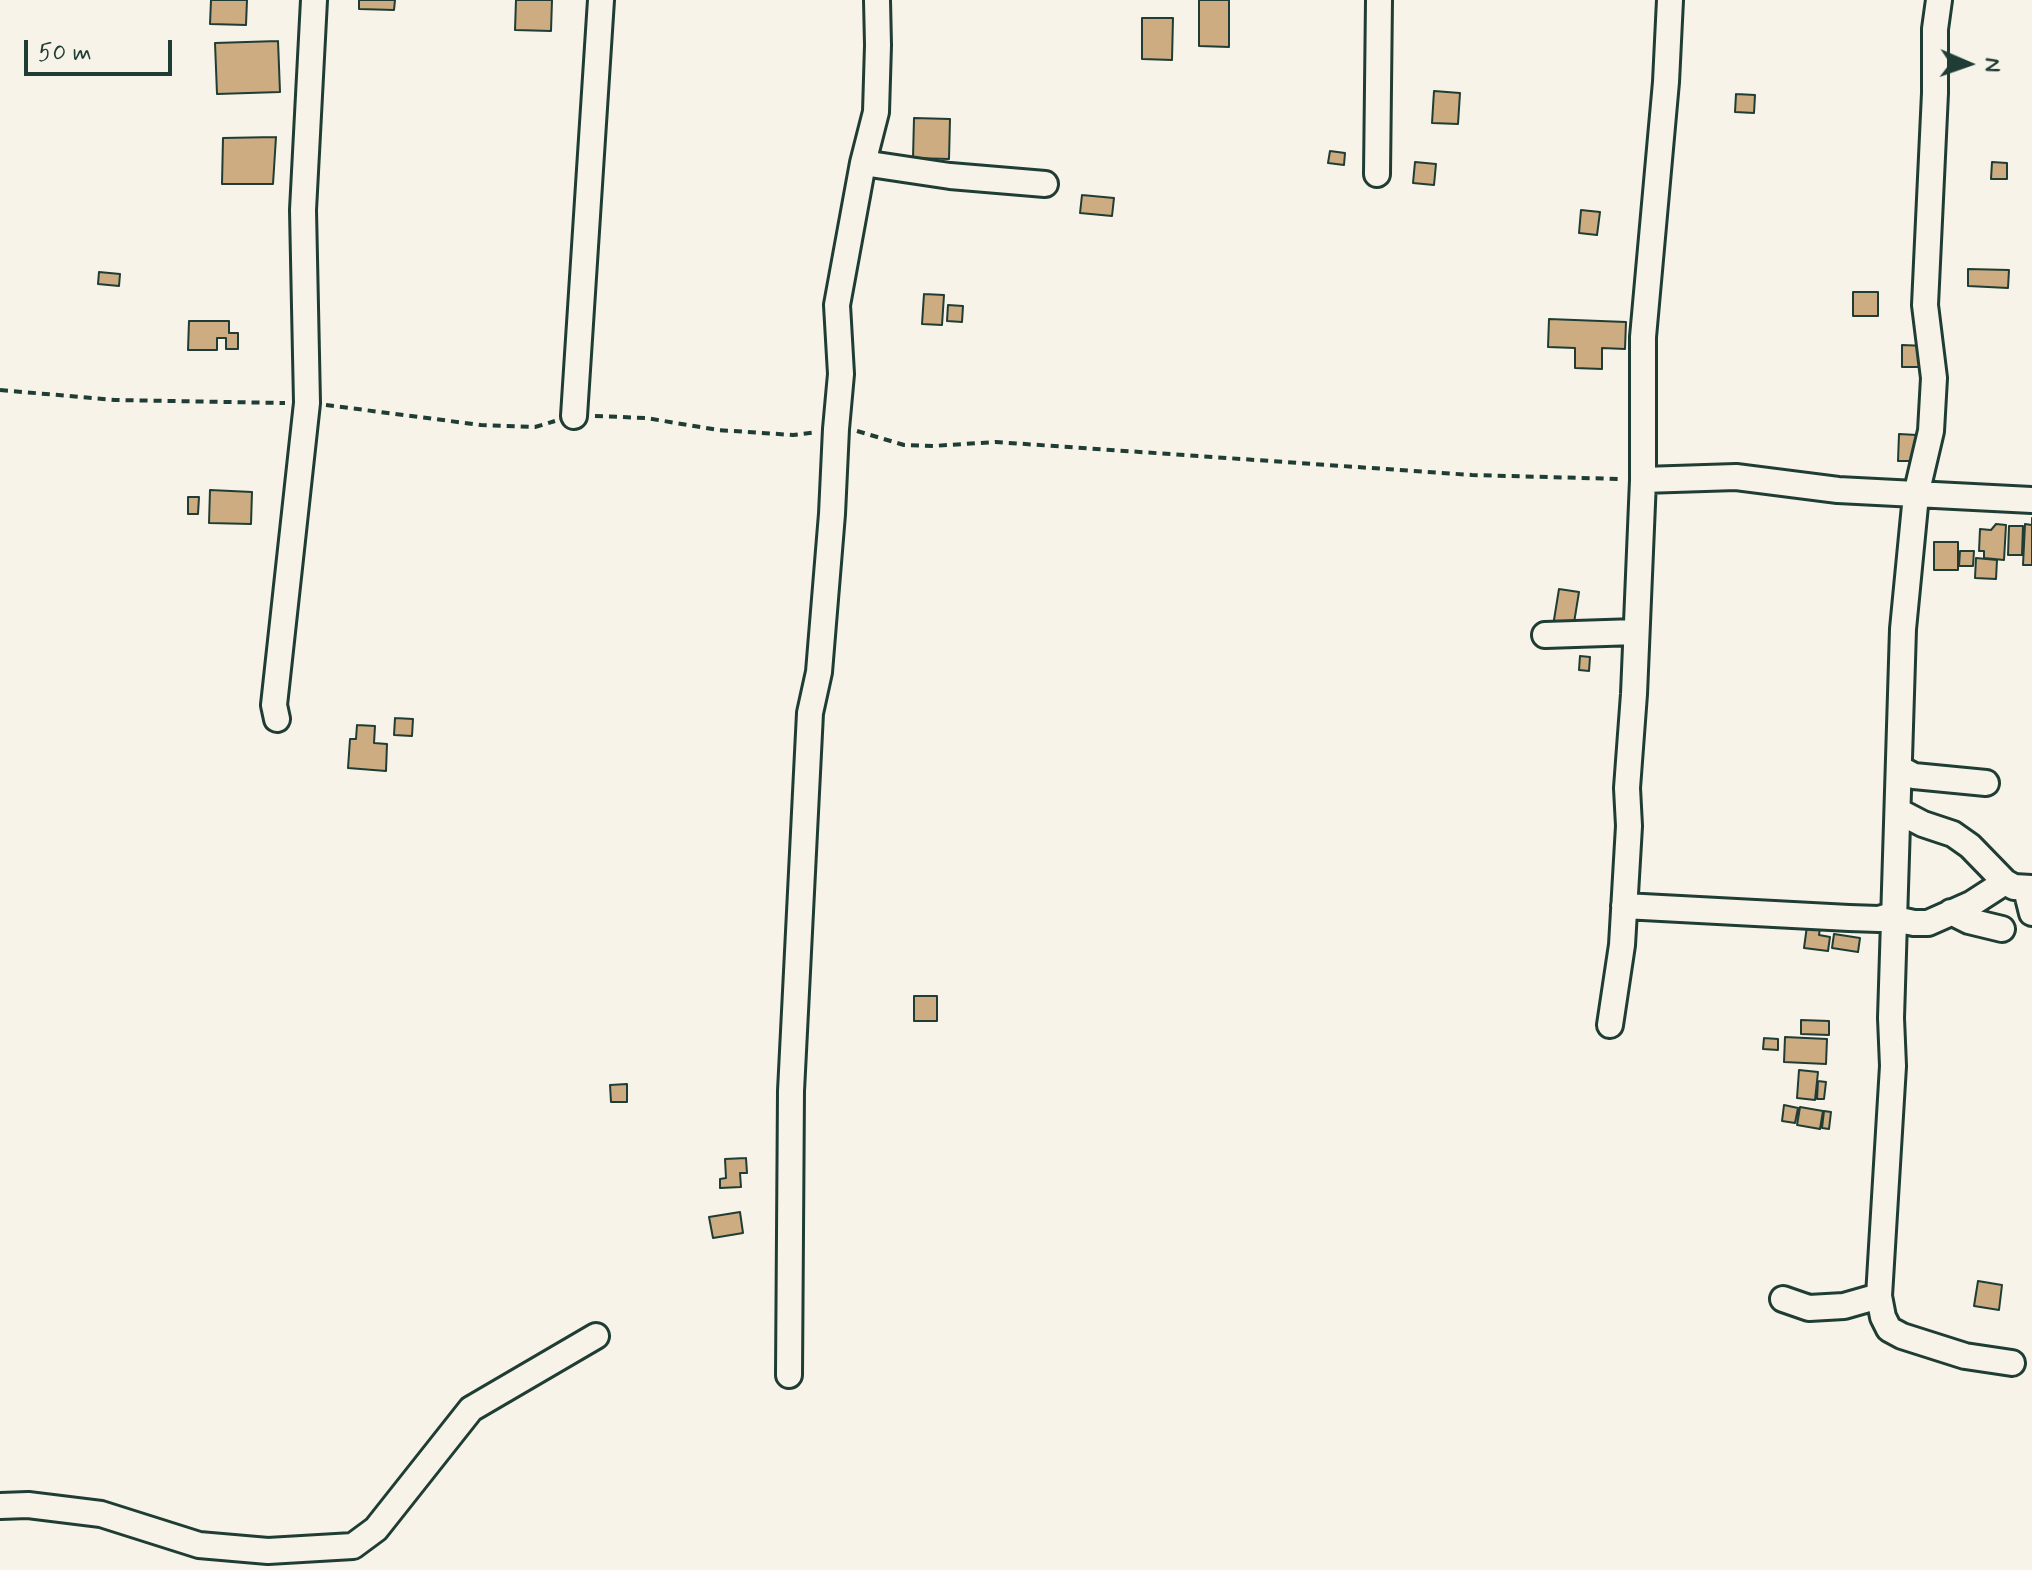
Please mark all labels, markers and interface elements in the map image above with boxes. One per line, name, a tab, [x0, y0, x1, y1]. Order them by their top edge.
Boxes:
scale bar	[28, 24, 176, 74]
north arrow	[1928, 24, 2008, 104]
text: 50 m	[38, 38, 92, 69]
text: N	[1978, 57, 2006, 73]

